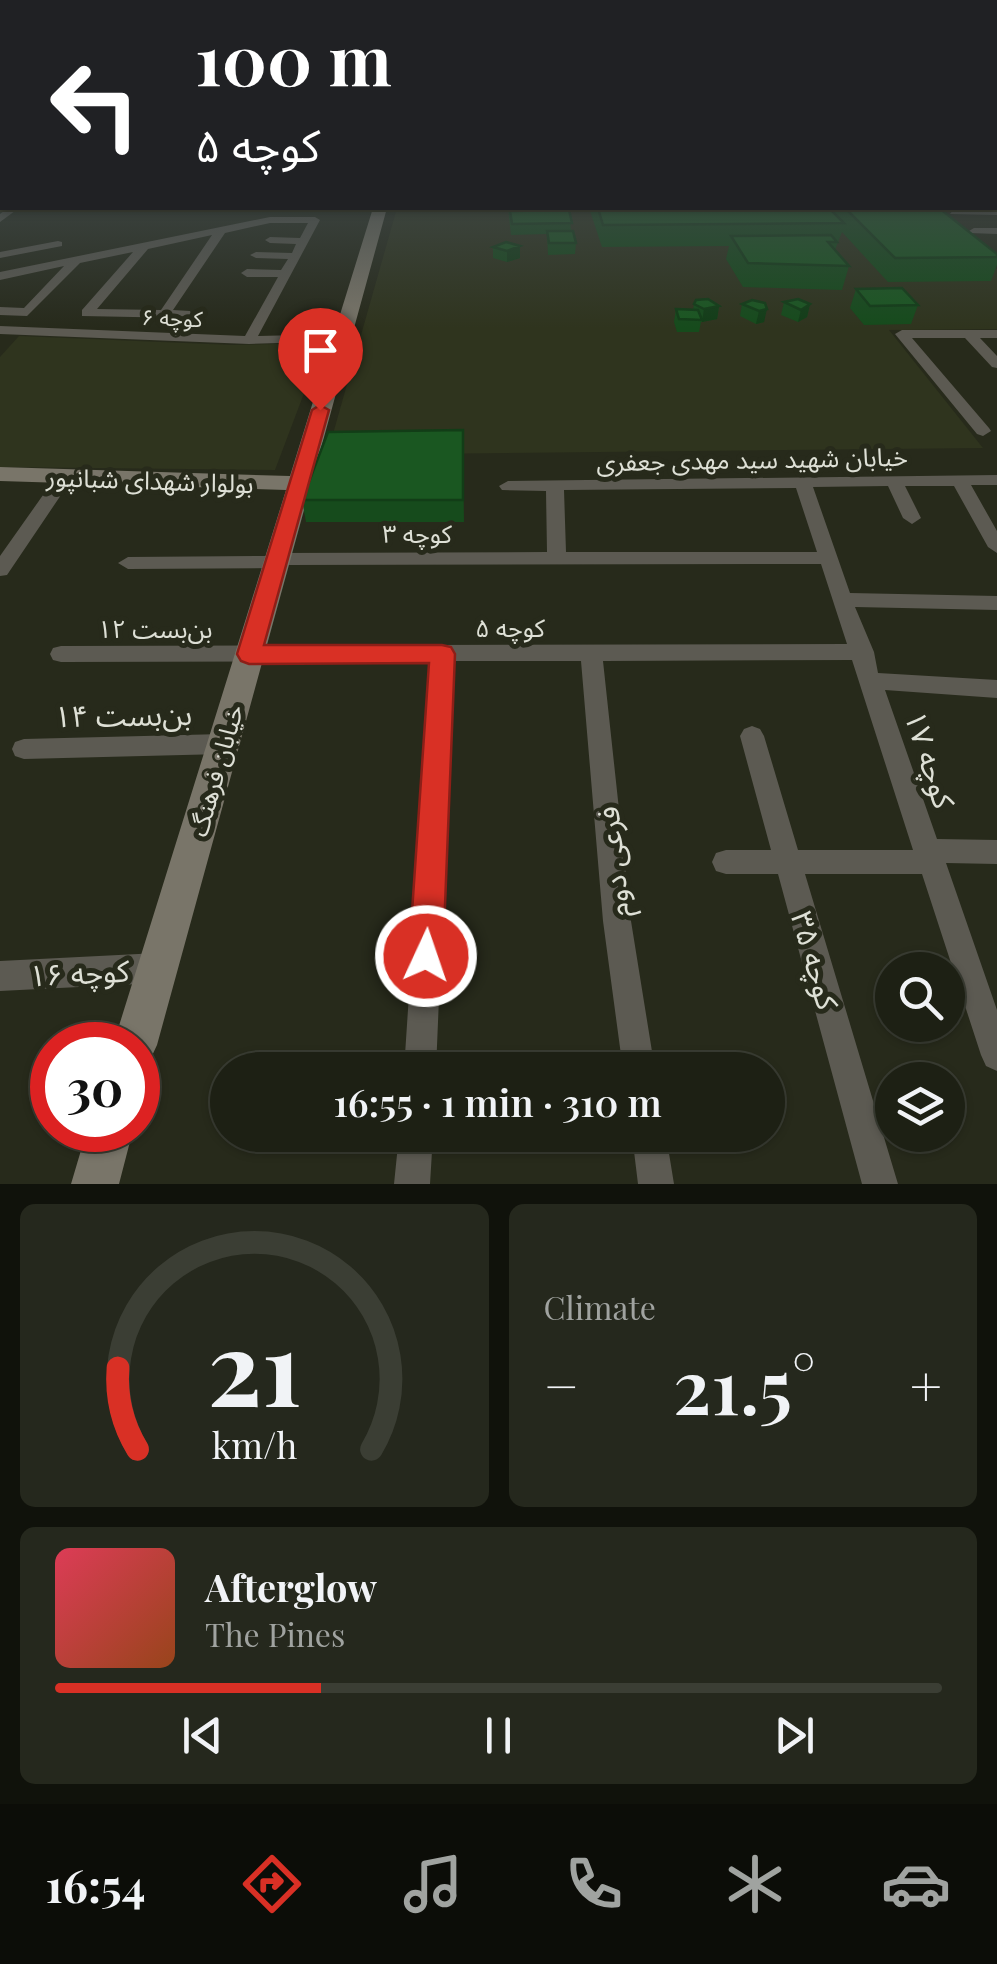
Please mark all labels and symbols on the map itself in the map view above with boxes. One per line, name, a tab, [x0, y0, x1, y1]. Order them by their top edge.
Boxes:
street label: کوچه ۶	[141, 301, 204, 334]
pin	[278, 308, 363, 411]
street label: خیابان شهید سید مهدی جعفری	[596, 439, 908, 477]
street label: بولوار شهدای شبانپور	[45, 459, 254, 500]
street label: کوچه ۳	[382, 516, 452, 550]
street label: کوچه ۵	[475, 610, 545, 644]
street label: بن‌بست ۱۲	[97, 611, 213, 644]
street label: بن‌بست ۱۴	[54, 693, 192, 735]
street label: خیابان فرهنگ	[180, 700, 250, 840]
street label: کوچه ۱۷	[895, 705, 966, 814]
street label: فرعی دوم	[586, 804, 642, 919]
position arrow	[374, 904, 478, 1008]
street label: کوچه ۳۵	[782, 906, 849, 1015]
street label: کوچه ۱۶	[28, 949, 131, 996]
speed limit sign: 30	[30, 1022, 160, 1152]

